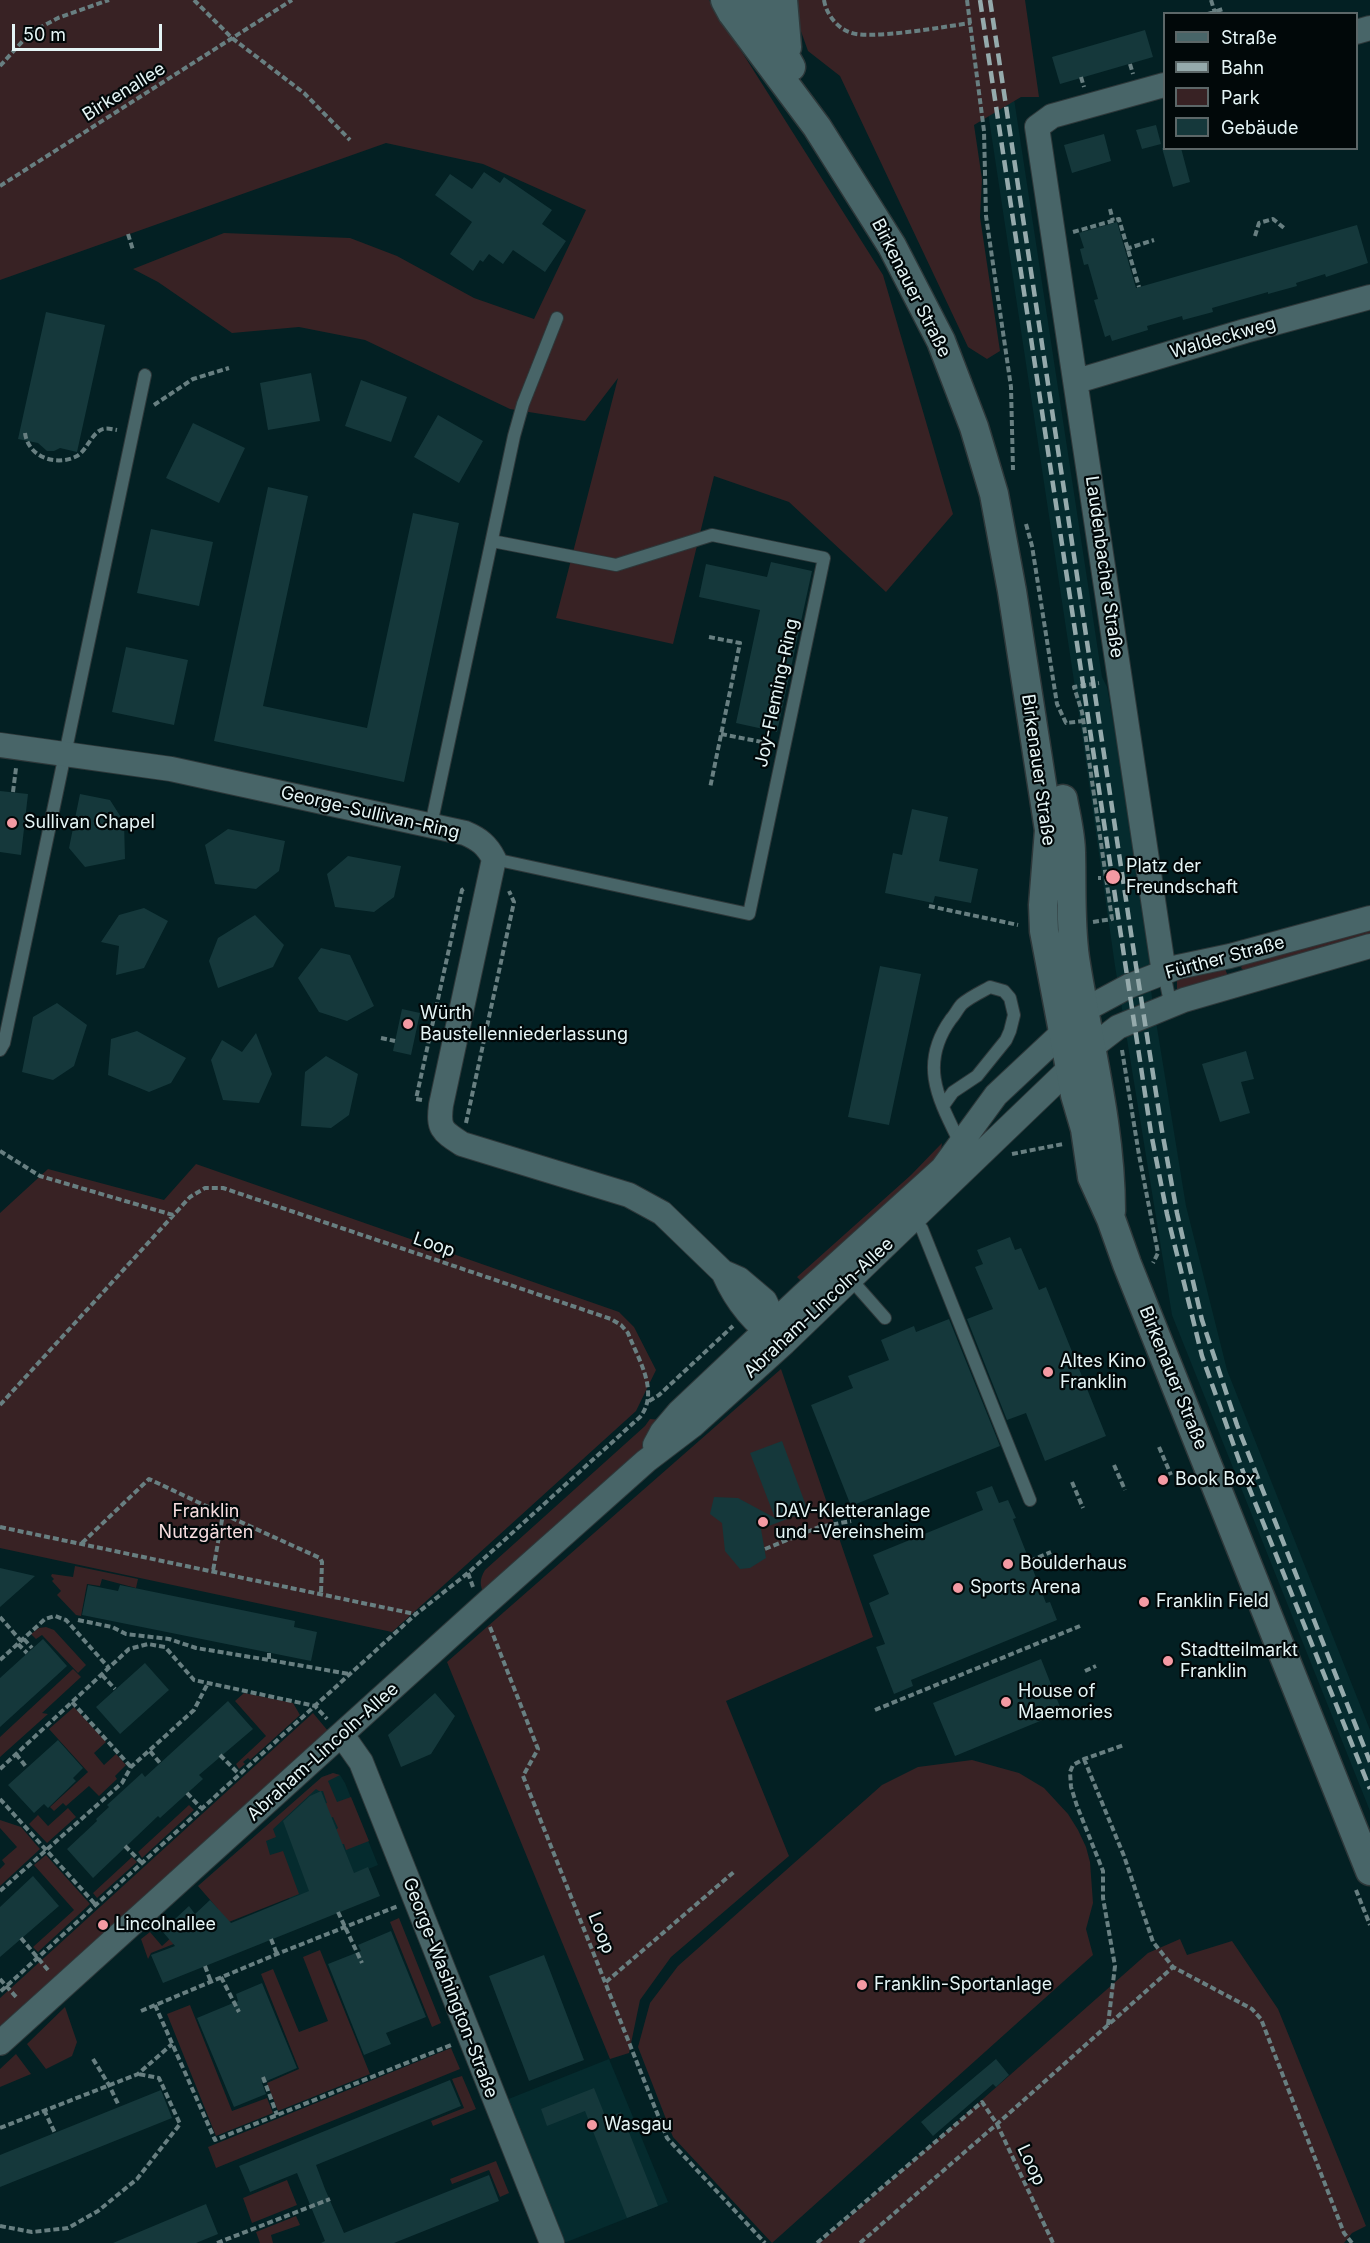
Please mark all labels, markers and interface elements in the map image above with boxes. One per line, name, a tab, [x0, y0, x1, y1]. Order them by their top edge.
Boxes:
scale bar	[15, 12, 165, 50]
legend	[1163, 12, 1358, 150]
text: 50 m	[23, 24, 66, 45]
text: Straße	[1221, 27, 1277, 48]
text: Bahn	[1221, 57, 1264, 78]
street label: Birkenallee	[79, 58, 169, 126]
text: Park	[1221, 87, 1260, 108]
text: Gebäude	[1221, 117, 1298, 138]
street label: Birkenauer Straße	[867, 215, 955, 361]
street label: Waldeckweg	[1168, 313, 1278, 363]
street label: Laudenbacher Straße	[1081, 475, 1127, 659]
street label: Joy-Fleming-Ring	[751, 617, 803, 769]
street label: Birkenauer Straße	[1017, 693, 1059, 847]
street label: George-Sullivan-Ring	[278, 782, 462, 844]
place label: Sullivan Chapel	[24, 812, 155, 834]
marker: Sullivan Chapel	[5, 816, 19, 830]
place label: Platz der Freundschaft	[1126, 856, 1238, 898]
marker: Platz der Freundschaft	[1104, 868, 1122, 886]
street label: Fürther Straße	[1163, 932, 1287, 984]
place label: Würth Baustellenniederlassung	[420, 1003, 628, 1046]
marker: Würth Baustellenniederlassung	[401, 1017, 415, 1031]
street label: Loop	[410, 1228, 458, 1262]
street label: Abraham-Lincoln-Allee	[740, 1233, 898, 1383]
street label: Birkenauer Straße	[1134, 1303, 1212, 1453]
place label: Altes Kino Franklin	[1060, 1351, 1146, 1394]
marker: Altes Kino Franklin	[1041, 1365, 1055, 1379]
place label: Book Box	[1175, 1469, 1255, 1491]
marker: Book Box	[1156, 1473, 1170, 1487]
park label: Franklin Nutzgärten	[159, 1501, 253, 1544]
place label: DAV-Kletteranlage und -Vereinsheim	[775, 1501, 930, 1544]
marker: DAV-Kletteranlage und -Vereinsheim	[756, 1515, 770, 1529]
place label: Boulderhaus	[1020, 1553, 1127, 1575]
marker: Boulderhaus	[1001, 1557, 1015, 1571]
place label: Sports Arena	[970, 1577, 1081, 1599]
marker: Sports Arena	[951, 1581, 965, 1595]
place label: Franklin Field	[1156, 1591, 1269, 1613]
marker: Franklin Field	[1137, 1595, 1151, 1609]
place label: Stadtteilmarkt Franklin	[1180, 1640, 1298, 1682]
marker: Stadtteilmarkt Franklin	[1161, 1654, 1175, 1668]
street label: Abraham-Lincoln-Allee	[243, 1678, 403, 1826]
place label: House of Maemories	[1018, 1681, 1113, 1724]
marker: House of Maemories	[999, 1695, 1013, 1709]
street label: George-Washington-Straße	[398, 1875, 502, 2101]
street label: Loop	[583, 1909, 619, 1957]
place label: Lincolnallee	[115, 1914, 216, 1936]
marker: Lincolnallee	[96, 1918, 110, 1932]
place label: Franklin-Sportanlage	[874, 1974, 1052, 1996]
marker: Franklin-Sportanlage	[855, 1978, 869, 1992]
place label: Wasgau	[604, 2114, 672, 2136]
marker: Wasgau	[585, 2118, 599, 2132]
street label: Loop	[1012, 2141, 1050, 2189]

